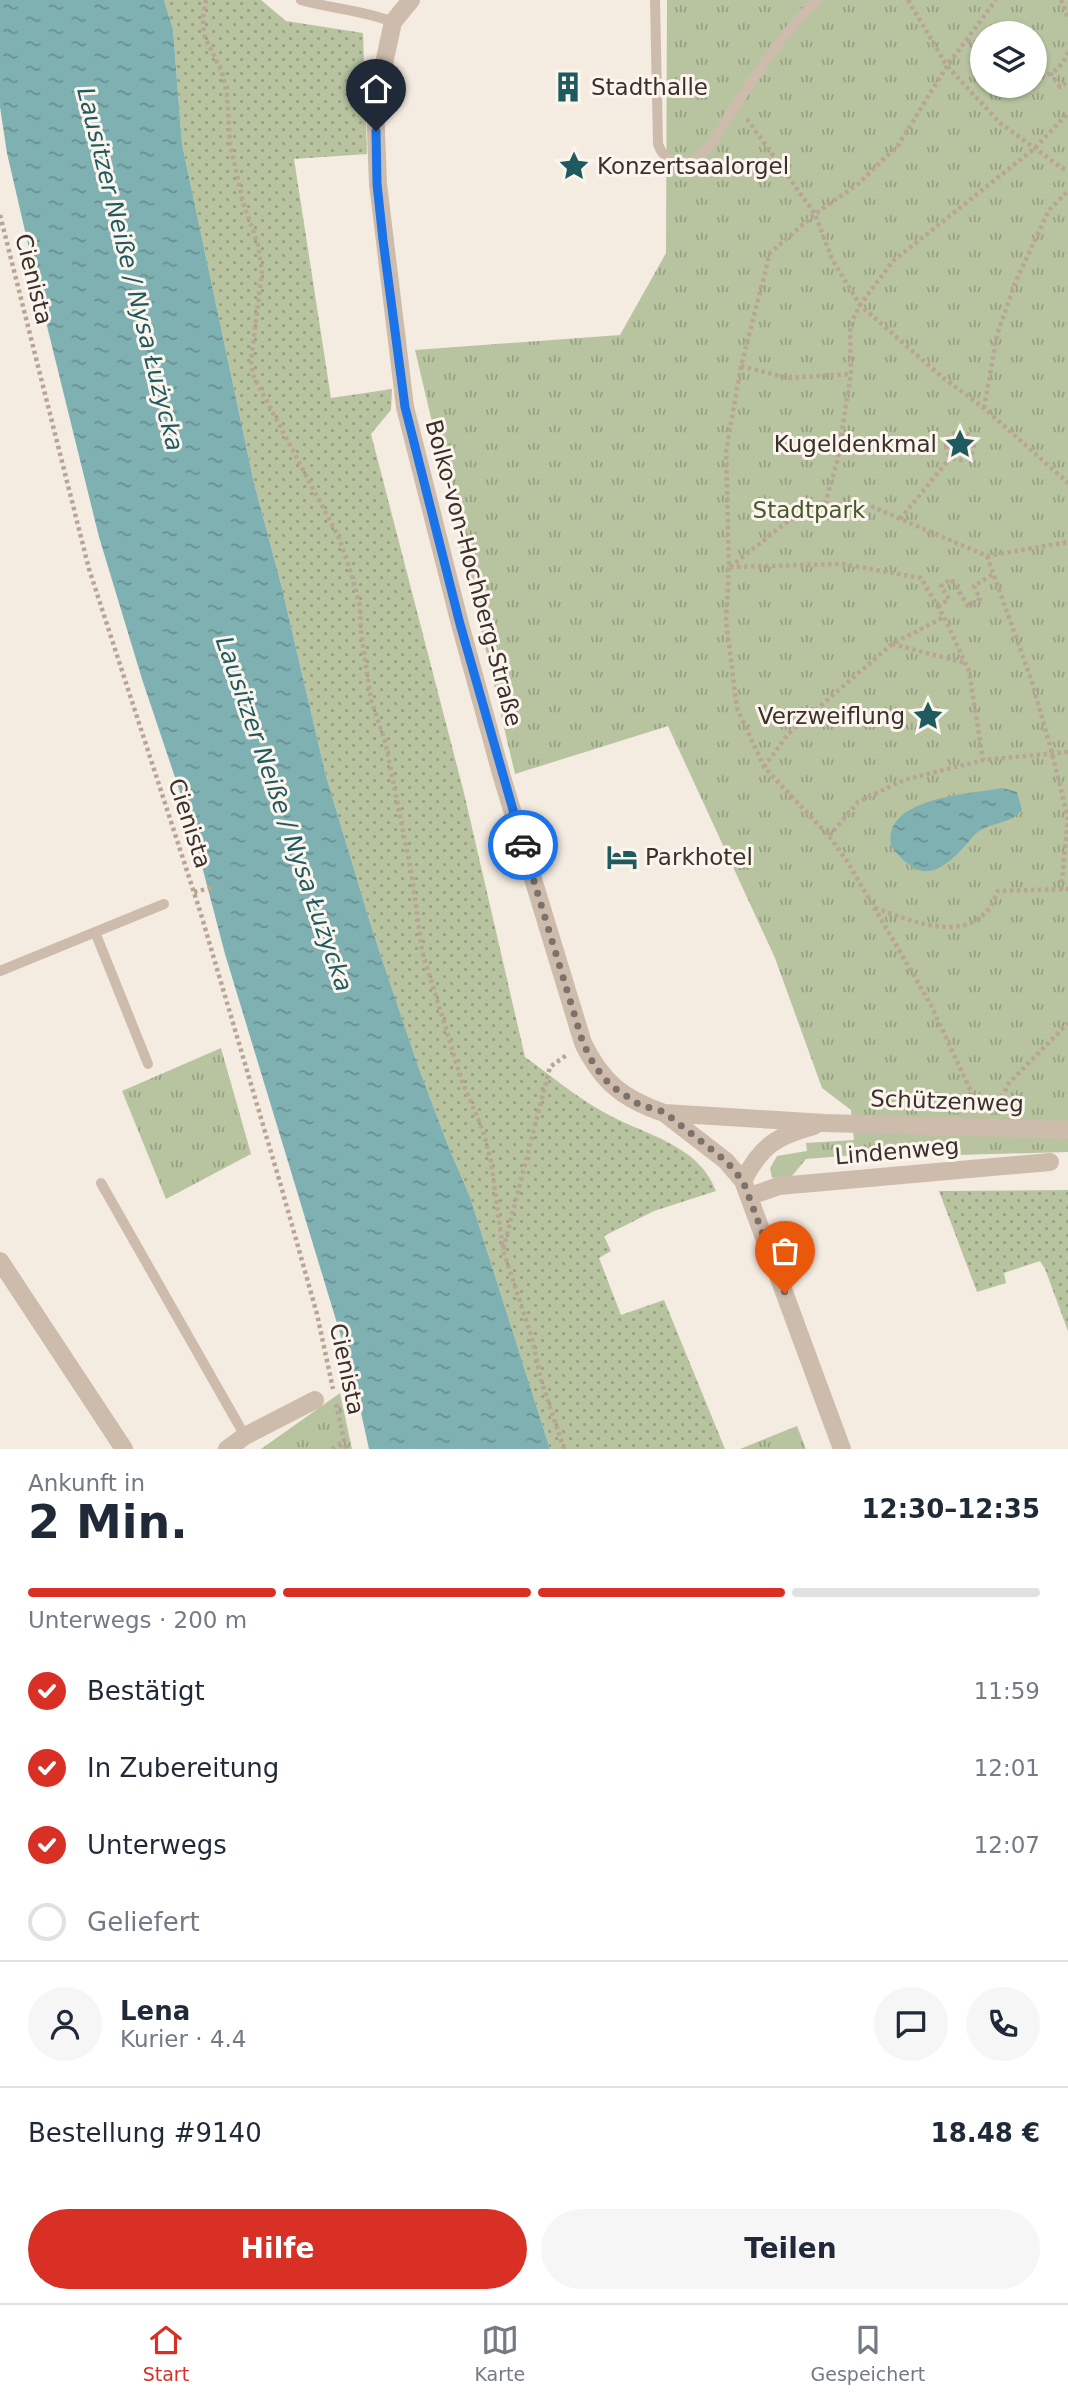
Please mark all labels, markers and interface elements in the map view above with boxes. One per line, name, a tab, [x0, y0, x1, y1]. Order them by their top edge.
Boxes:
map controls	[970, 21, 1047, 98]
button: layers	[970, 21, 1047, 98]
pin	[346, 59, 406, 131]
icon: home	[357, 70, 395, 108]
building icon: Stadthalle	[551, 70, 585, 104]
place label: Stadthalle	[591, 74, 708, 100]
water label: Lausitzer Neiße / Nysa Łużycka	[71, 84, 189, 454]
place icon: Konzertsaalorgel	[557, 149, 591, 183]
place label: Konzertsaalorgel	[597, 153, 789, 179]
street label: Cienista	[10, 231, 58, 327]
street label: Bolko-von-Hochberg-Straße	[420, 417, 528, 729]
place icon: Kugeldenkmal	[943, 427, 977, 461]
place label: Kugeldenkmal	[774, 431, 937, 457]
park label: Stadtpark	[753, 497, 866, 523]
water label: Lausitzer Neiße / Nysa Łużycka	[210, 633, 358, 995]
place icon: Verzweiflung	[911, 699, 945, 733]
place label: Verzweiflung	[758, 703, 905, 729]
street label: Cienista	[163, 775, 217, 871]
courier	[488, 810, 558, 880]
icon: car	[504, 826, 542, 864]
hotel icon: Parkhotel	[605, 840, 639, 874]
place label: Parkhotel	[645, 844, 753, 870]
street label: Schützenweg	[870, 1085, 1024, 1117]
street label: Lindenweg	[834, 1133, 960, 1169]
pin	[755, 1221, 815, 1293]
icon: bag	[766, 1232, 804, 1270]
street label: Cienista	[325, 1321, 369, 1417]
text: Ankunft in	[28, 1470, 145, 1496]
text: 12:30–12:35	[861, 1494, 1040, 1524]
text: 2 Min.	[28, 1495, 188, 1549]
text: Unterwegs · 200 m	[28, 1607, 247, 1633]
icon: check	[28, 1672, 66, 1710]
text: Bestätigt	[87, 1676, 205, 1706]
text: 11:59	[974, 1678, 1040, 1704]
icon: check	[28, 1749, 66, 1787]
text: In Zubereitung	[87, 1753, 279, 1783]
text: 12:01	[974, 1755, 1040, 1781]
icon: check	[28, 1826, 66, 1864]
text: Unterwegs	[87, 1830, 227, 1860]
text: 12:07	[974, 1832, 1040, 1858]
text: Geliefert	[87, 1907, 200, 1937]
button: person	[28, 1987, 102, 2061]
button: chat	[874, 1987, 948, 2061]
button: phone	[966, 1987, 1040, 2061]
text: Lena	[120, 1996, 190, 2026]
text: Kurier · 4.4	[120, 2026, 246, 2052]
text: Bestellung #9140	[28, 2118, 262, 2148]
text: 18.48 €	[931, 2118, 1040, 2148]
button: Hilfe	[28, 2209, 527, 2289]
button: Teilen	[541, 2209, 1040, 2289]
tab: Start	[143, 2321, 189, 2385]
tab: Karte	[474, 2321, 525, 2385]
tab: Gespeichert	[811, 2321, 925, 2385]

